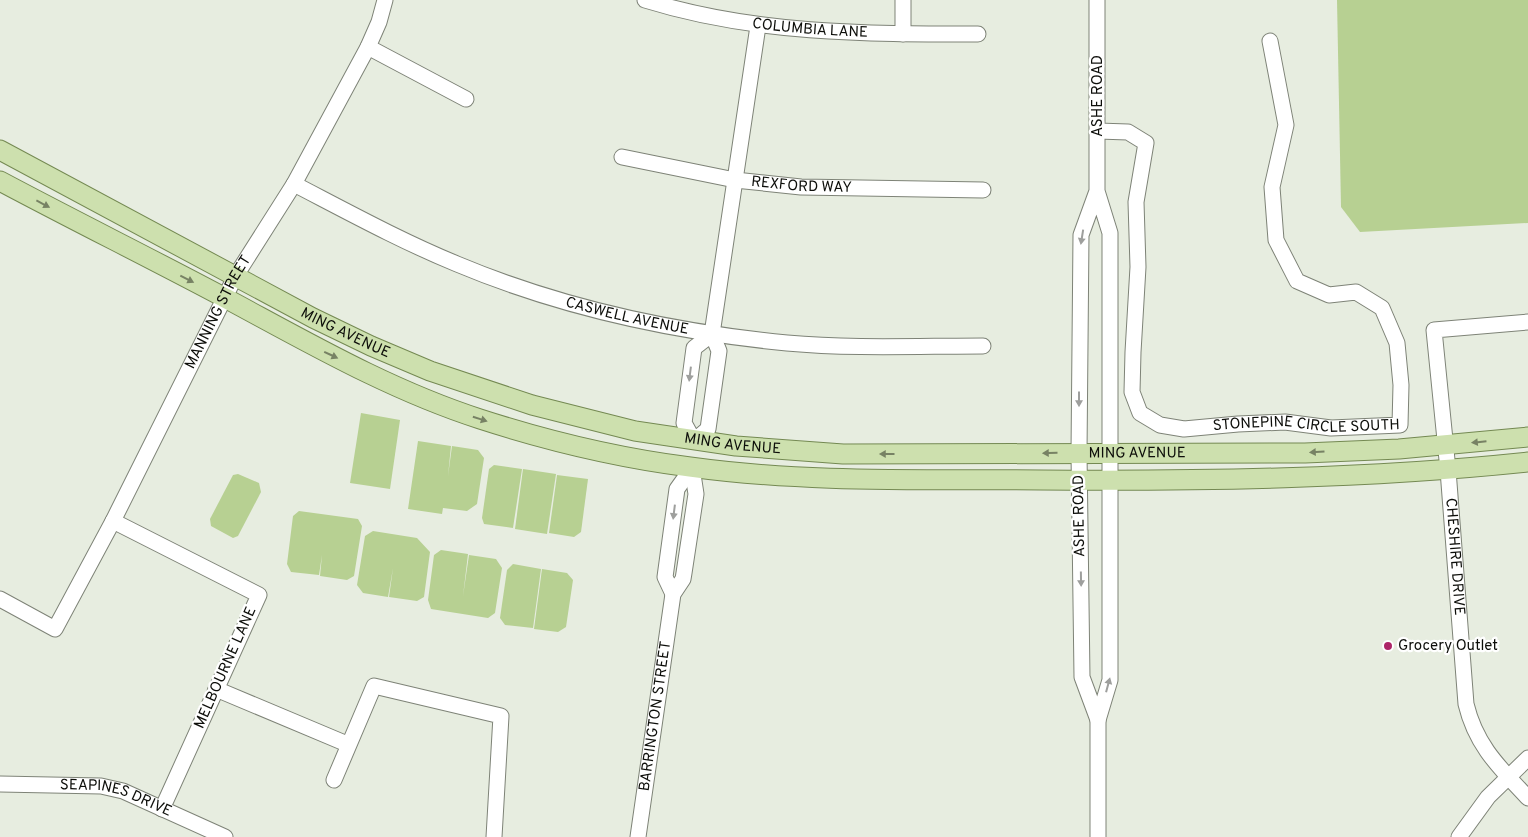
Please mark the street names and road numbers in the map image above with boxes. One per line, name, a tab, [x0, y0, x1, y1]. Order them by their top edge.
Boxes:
street label: COLUMBIA LANE	[751, 14, 868, 42]
street label: ASHE ROAD	[1089, 55, 1108, 137]
street label: REXFORD WAY	[750, 172, 852, 197]
street label: MANNING STREET	[181, 252, 256, 372]
street label: CASWELL AVENUE	[563, 293, 690, 339]
street label: MING AVENUE	[297, 304, 393, 363]
street label: STONEPINE CIRCLE SOUTH	[1212, 412, 1400, 438]
street label: MING AVENUE	[683, 429, 782, 459]
street label: MING AVENUE	[1088, 444, 1186, 463]
street label: ASHE ROAD	[1070, 475, 1090, 557]
street label: CHESHIRE DRIVE	[1441, 497, 1469, 616]
street label: MELBOURNE LANE	[191, 604, 261, 732]
street label: BARRINGTON STREET	[635, 640, 676, 792]
street label: SEAPINES DRIVE	[60, 776, 175, 821]

